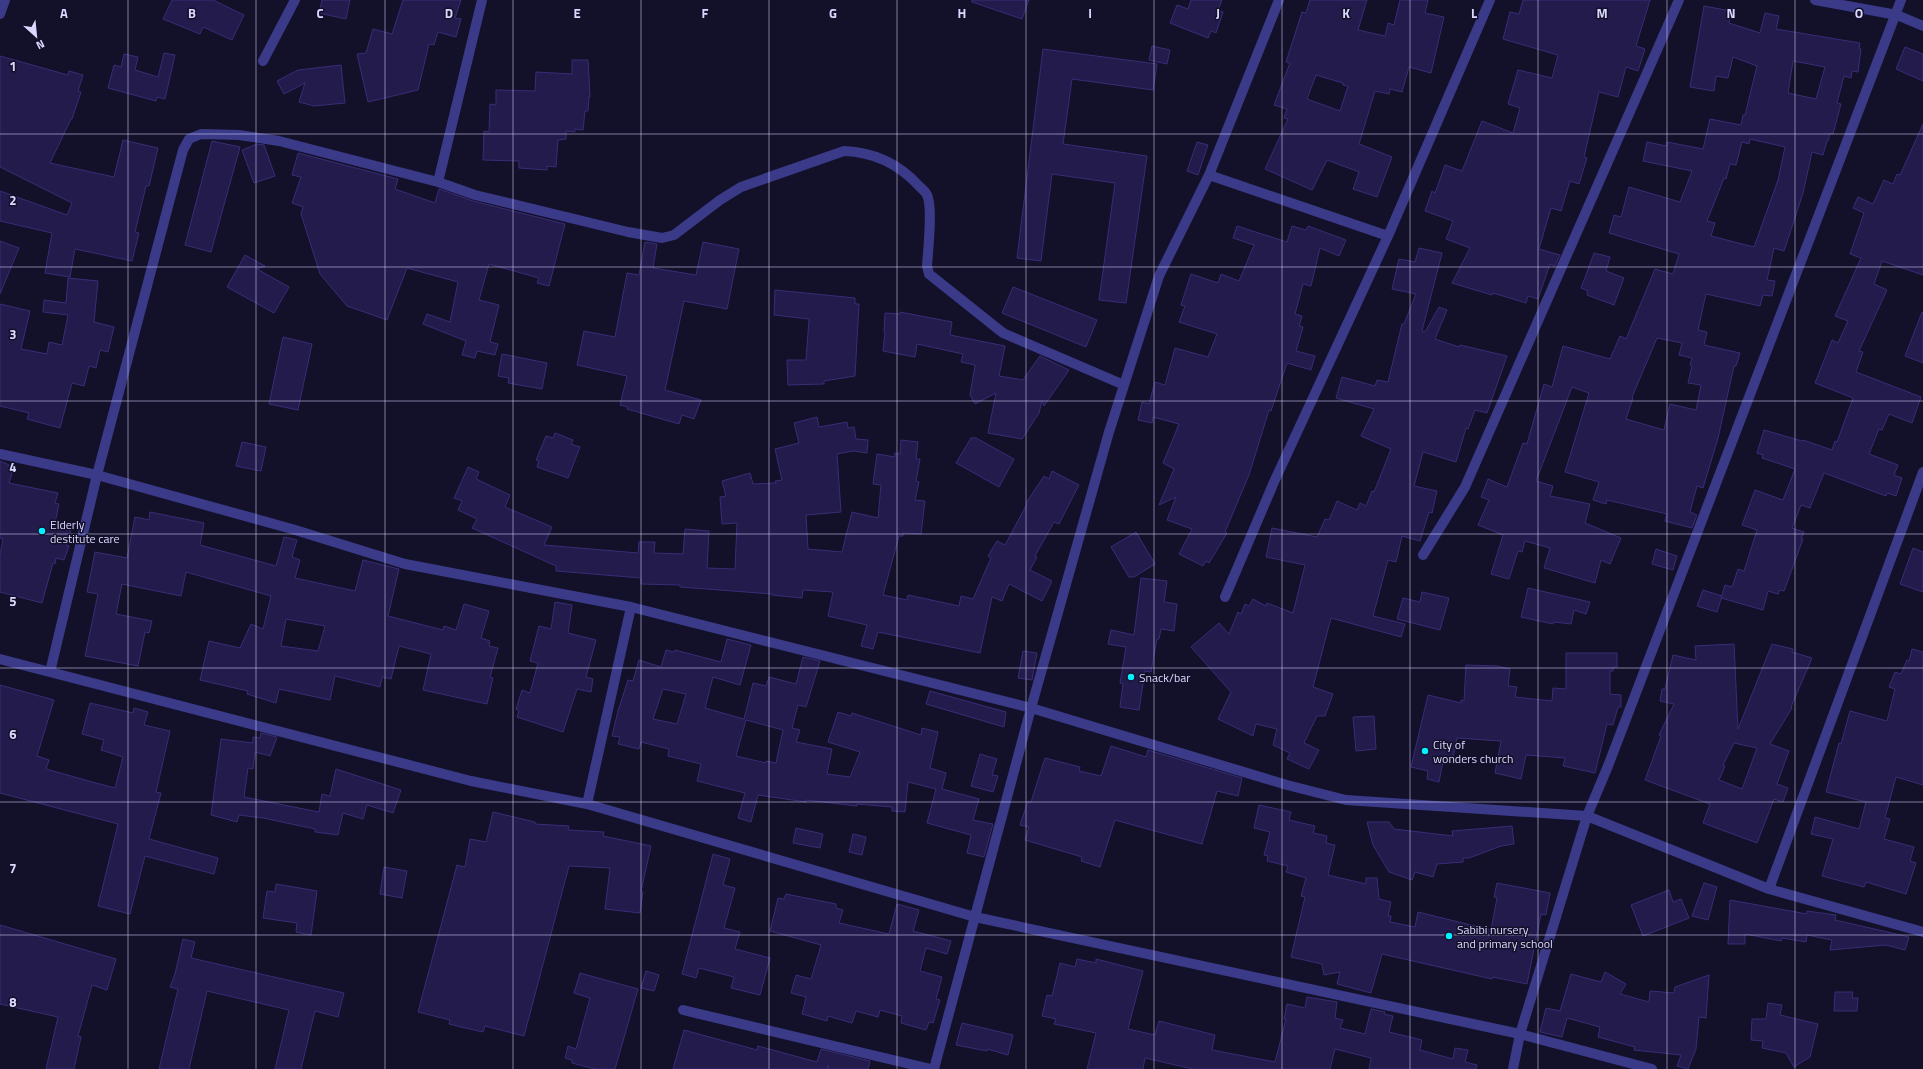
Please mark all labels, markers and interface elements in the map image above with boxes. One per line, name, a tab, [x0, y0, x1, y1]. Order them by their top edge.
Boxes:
text: A	[60, 3, 68, 23]
text: B	[188, 3, 196, 23]
text: C	[316, 3, 324, 23]
text: D	[445, 3, 453, 23]
text: E	[573, 3, 581, 23]
text: F	[702, 3, 709, 23]
text: G	[829, 3, 837, 23]
text: H	[958, 3, 966, 23]
text: I	[1088, 3, 1092, 23]
text: J	[1216, 3, 1220, 23]
text: K	[1342, 3, 1350, 23]
text: L	[1471, 3, 1477, 23]
text: M	[1596, 3, 1608, 23]
text: N	[1726, 3, 1736, 23]
text: O	[1855, 3, 1863, 23]
north arrow	[16, 16, 56, 56]
text: N	[34, 36, 48, 54]
text: 1	[9, 56, 17, 76]
text: 2	[9, 190, 17, 210]
text: 3	[9, 324, 17, 344]
text: 4	[9, 457, 17, 477]
place label: Elderly destitute care	[50, 515, 120, 548]
marker: Elderly destitute care	[37, 526, 47, 536]
text: 5	[9, 591, 17, 611]
place label: Snack/bar	[1139, 668, 1190, 687]
marker: Snack/bar	[1126, 672, 1136, 682]
text: 6	[9, 724, 17, 744]
place label: City of wonders church	[1433, 735, 1513, 768]
marker: City of wonders church	[1420, 746, 1430, 756]
text: 7	[9, 858, 17, 878]
place label: Sabibi nursery and primary school	[1457, 920, 1553, 953]
marker: Sabibi nursery and primary school	[1444, 931, 1454, 941]
text: 8	[9, 992, 17, 1012]

